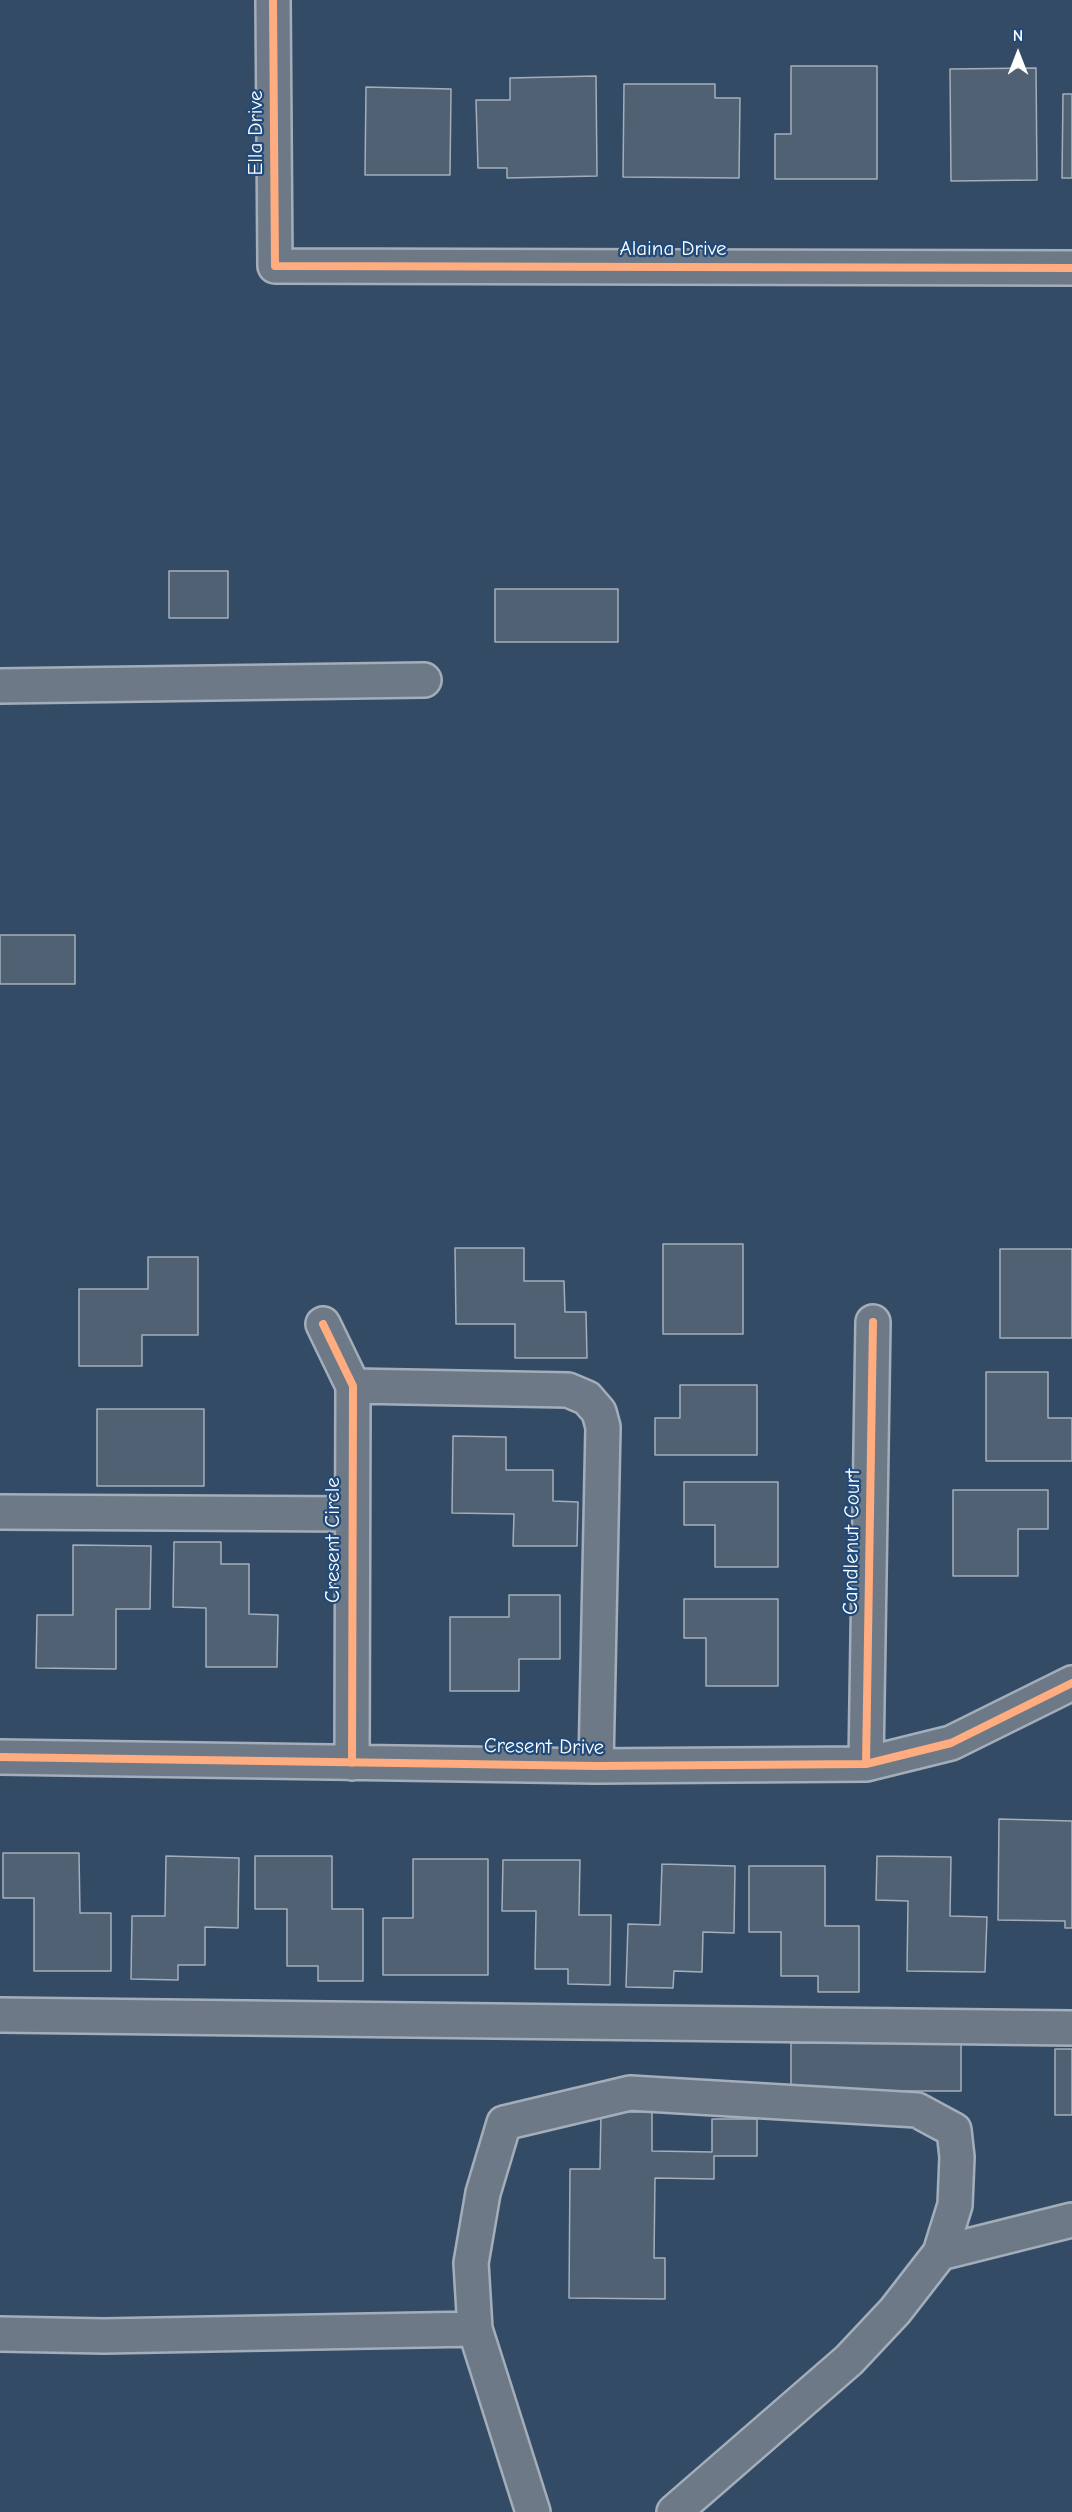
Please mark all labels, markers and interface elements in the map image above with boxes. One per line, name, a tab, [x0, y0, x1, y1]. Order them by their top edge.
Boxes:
north arrow	[988, 24, 1048, 84]
text: N	[1013, 27, 1023, 45]
street label: Ella Drive	[243, 91, 269, 175]
street label: Alaina Drive	[619, 236, 727, 262]
street label: Candlenut Court	[838, 1469, 866, 1615]
street label: Cresent Circle	[320, 1477, 346, 1603]
street label: Cresent Drive	[484, 1733, 604, 1761]

